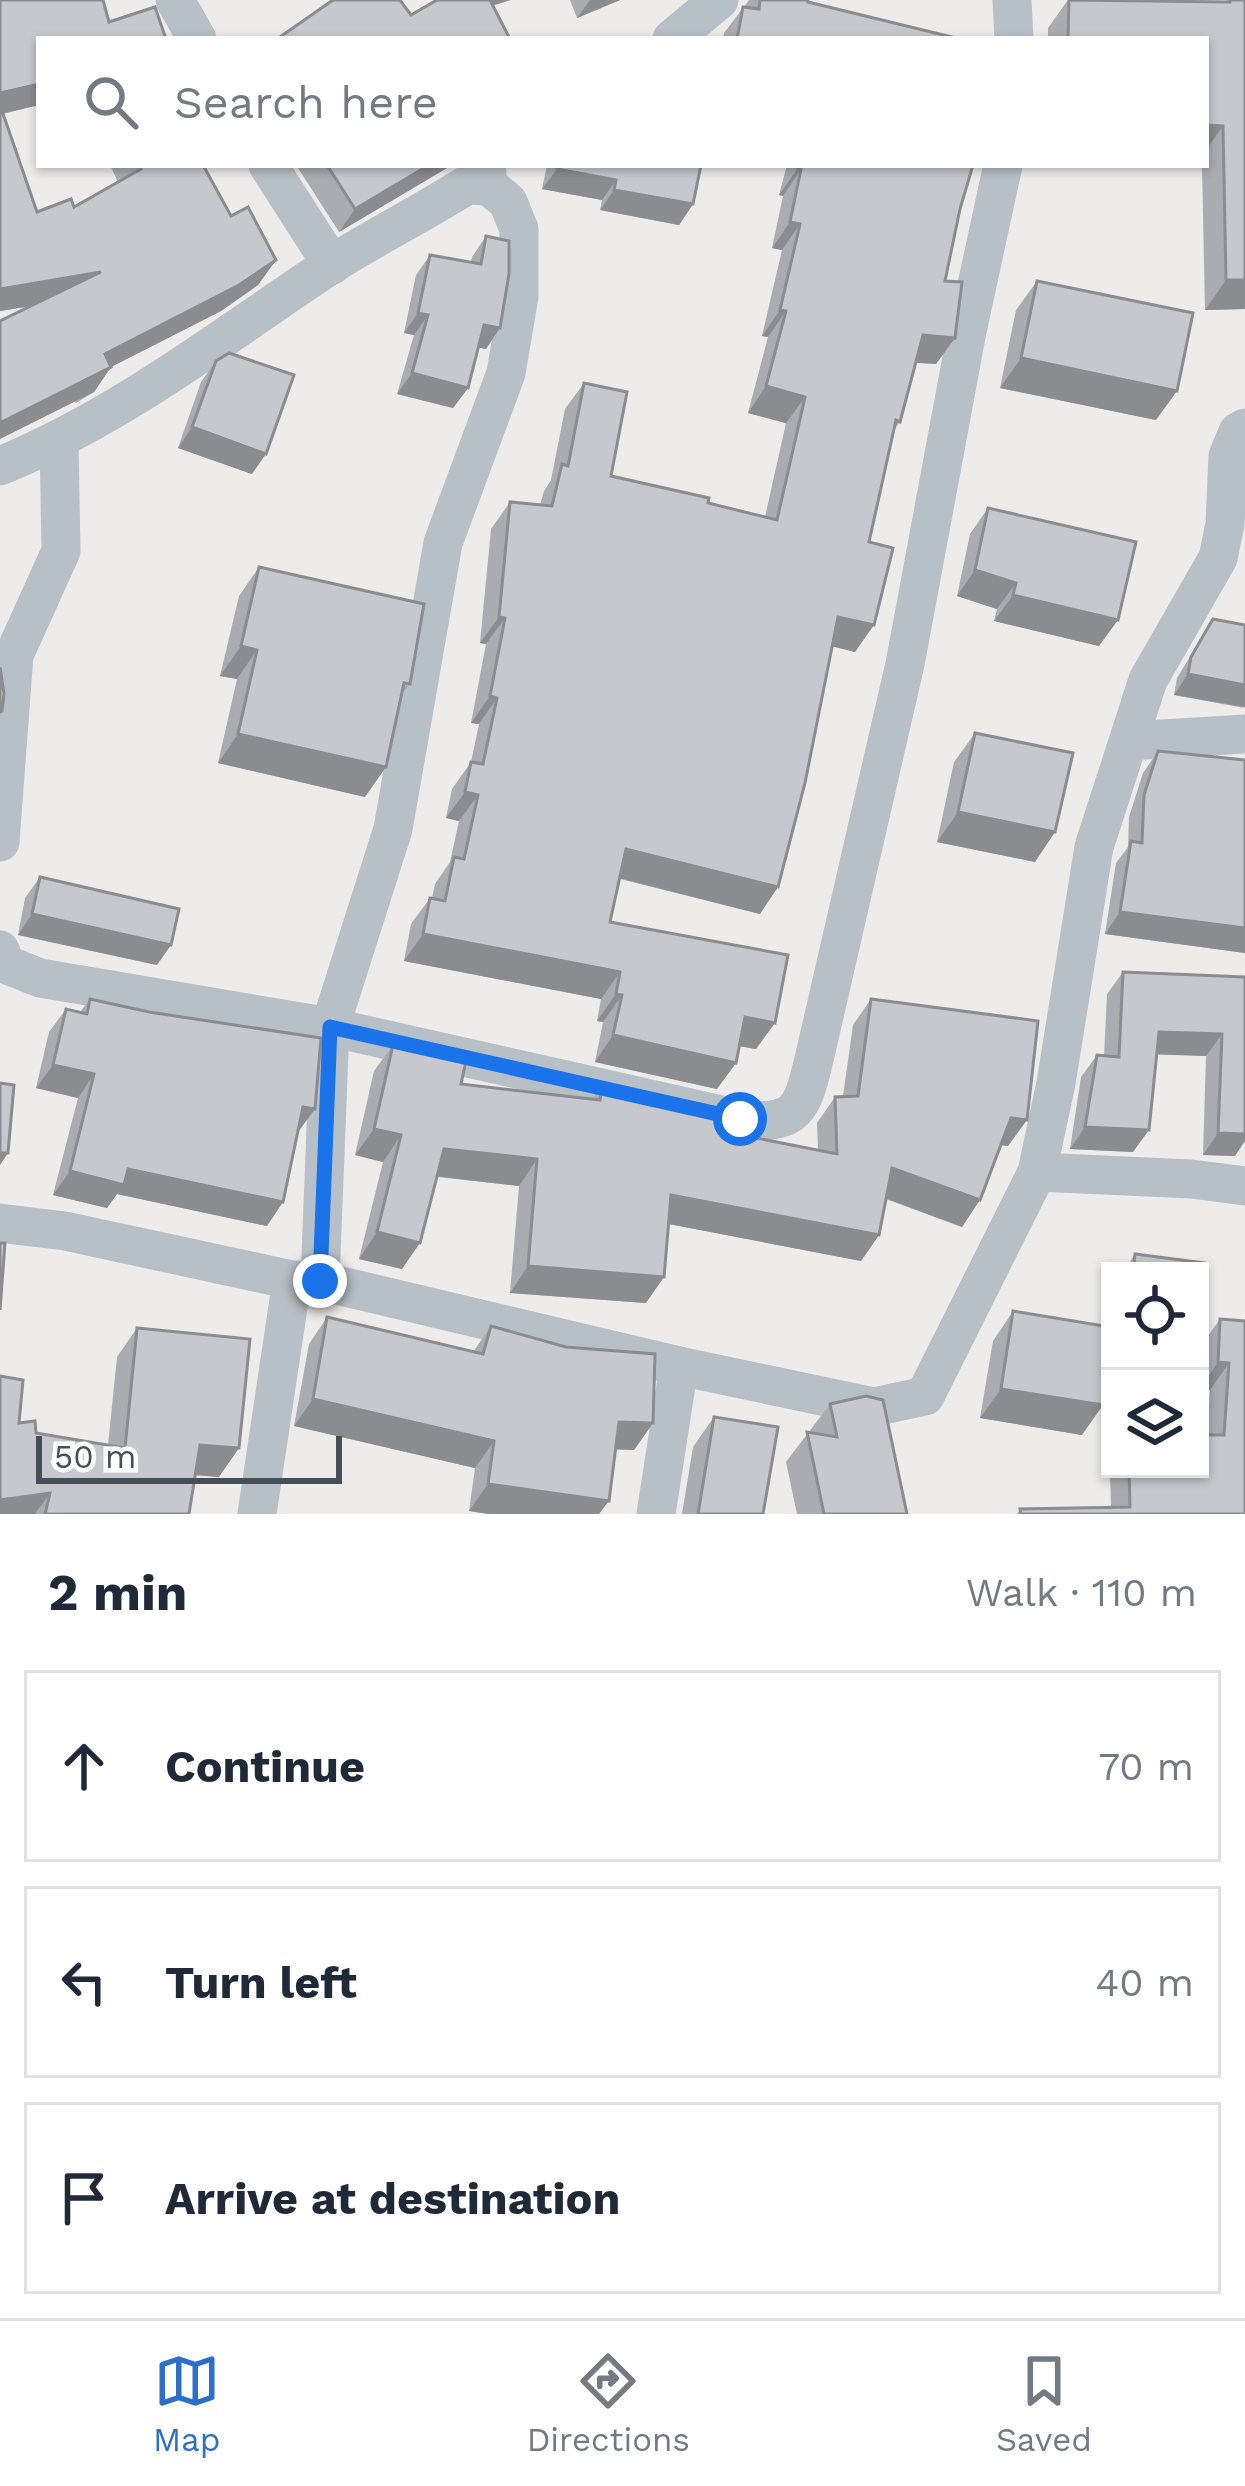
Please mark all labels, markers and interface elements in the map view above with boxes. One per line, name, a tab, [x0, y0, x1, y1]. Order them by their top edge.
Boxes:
search box	[36, 36, 1209, 168]
icon: search	[78, 69, 144, 135]
text: Search here	[174, 76, 438, 129]
route start	[713, 1092, 767, 1146]
route end	[293, 1254, 347, 1308]
map controls	[1101, 1262, 1209, 1478]
button: locate	[1101, 1262, 1209, 1370]
button: layers	[1101, 1370, 1209, 1478]
scale bar	[36, 1430, 342, 1483]
text: 50 m	[54, 1437, 136, 1476]
text: 2 min	[48, 1563, 187, 1622]
text: Walk · 110 m	[966, 1570, 1197, 1615]
icon: ahead	[51, 1733, 117, 1799]
text: Continue	[165, 1740, 365, 1793]
text: 70 m	[1098, 1744, 1194, 1789]
icon: left	[51, 1949, 117, 2015]
text: Turn left	[165, 1956, 357, 2009]
text: 40 m	[1095, 1960, 1194, 2005]
icon: arrive	[51, 2165, 117, 2231]
text: Arrive at destination	[165, 2172, 620, 2225]
tab: Map	[153, 2348, 220, 2459]
tab: Directions	[527, 2348, 690, 2459]
tab: Saved	[996, 2348, 1092, 2459]

